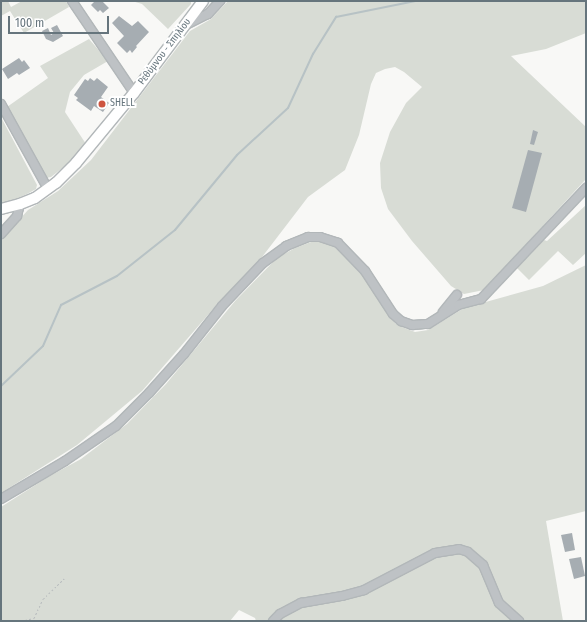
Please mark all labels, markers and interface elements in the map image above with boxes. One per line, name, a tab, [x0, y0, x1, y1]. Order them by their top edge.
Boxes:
scale bar	[10, 8, 111, 34]
text: 100 m	[15, 16, 44, 30]
street label: Ρεθύμνου - Σπηλίου	[136, 16, 194, 88]
place label: SHELL	[110, 98, 135, 110]
marker: SHELL	[97, 99, 107, 109]

